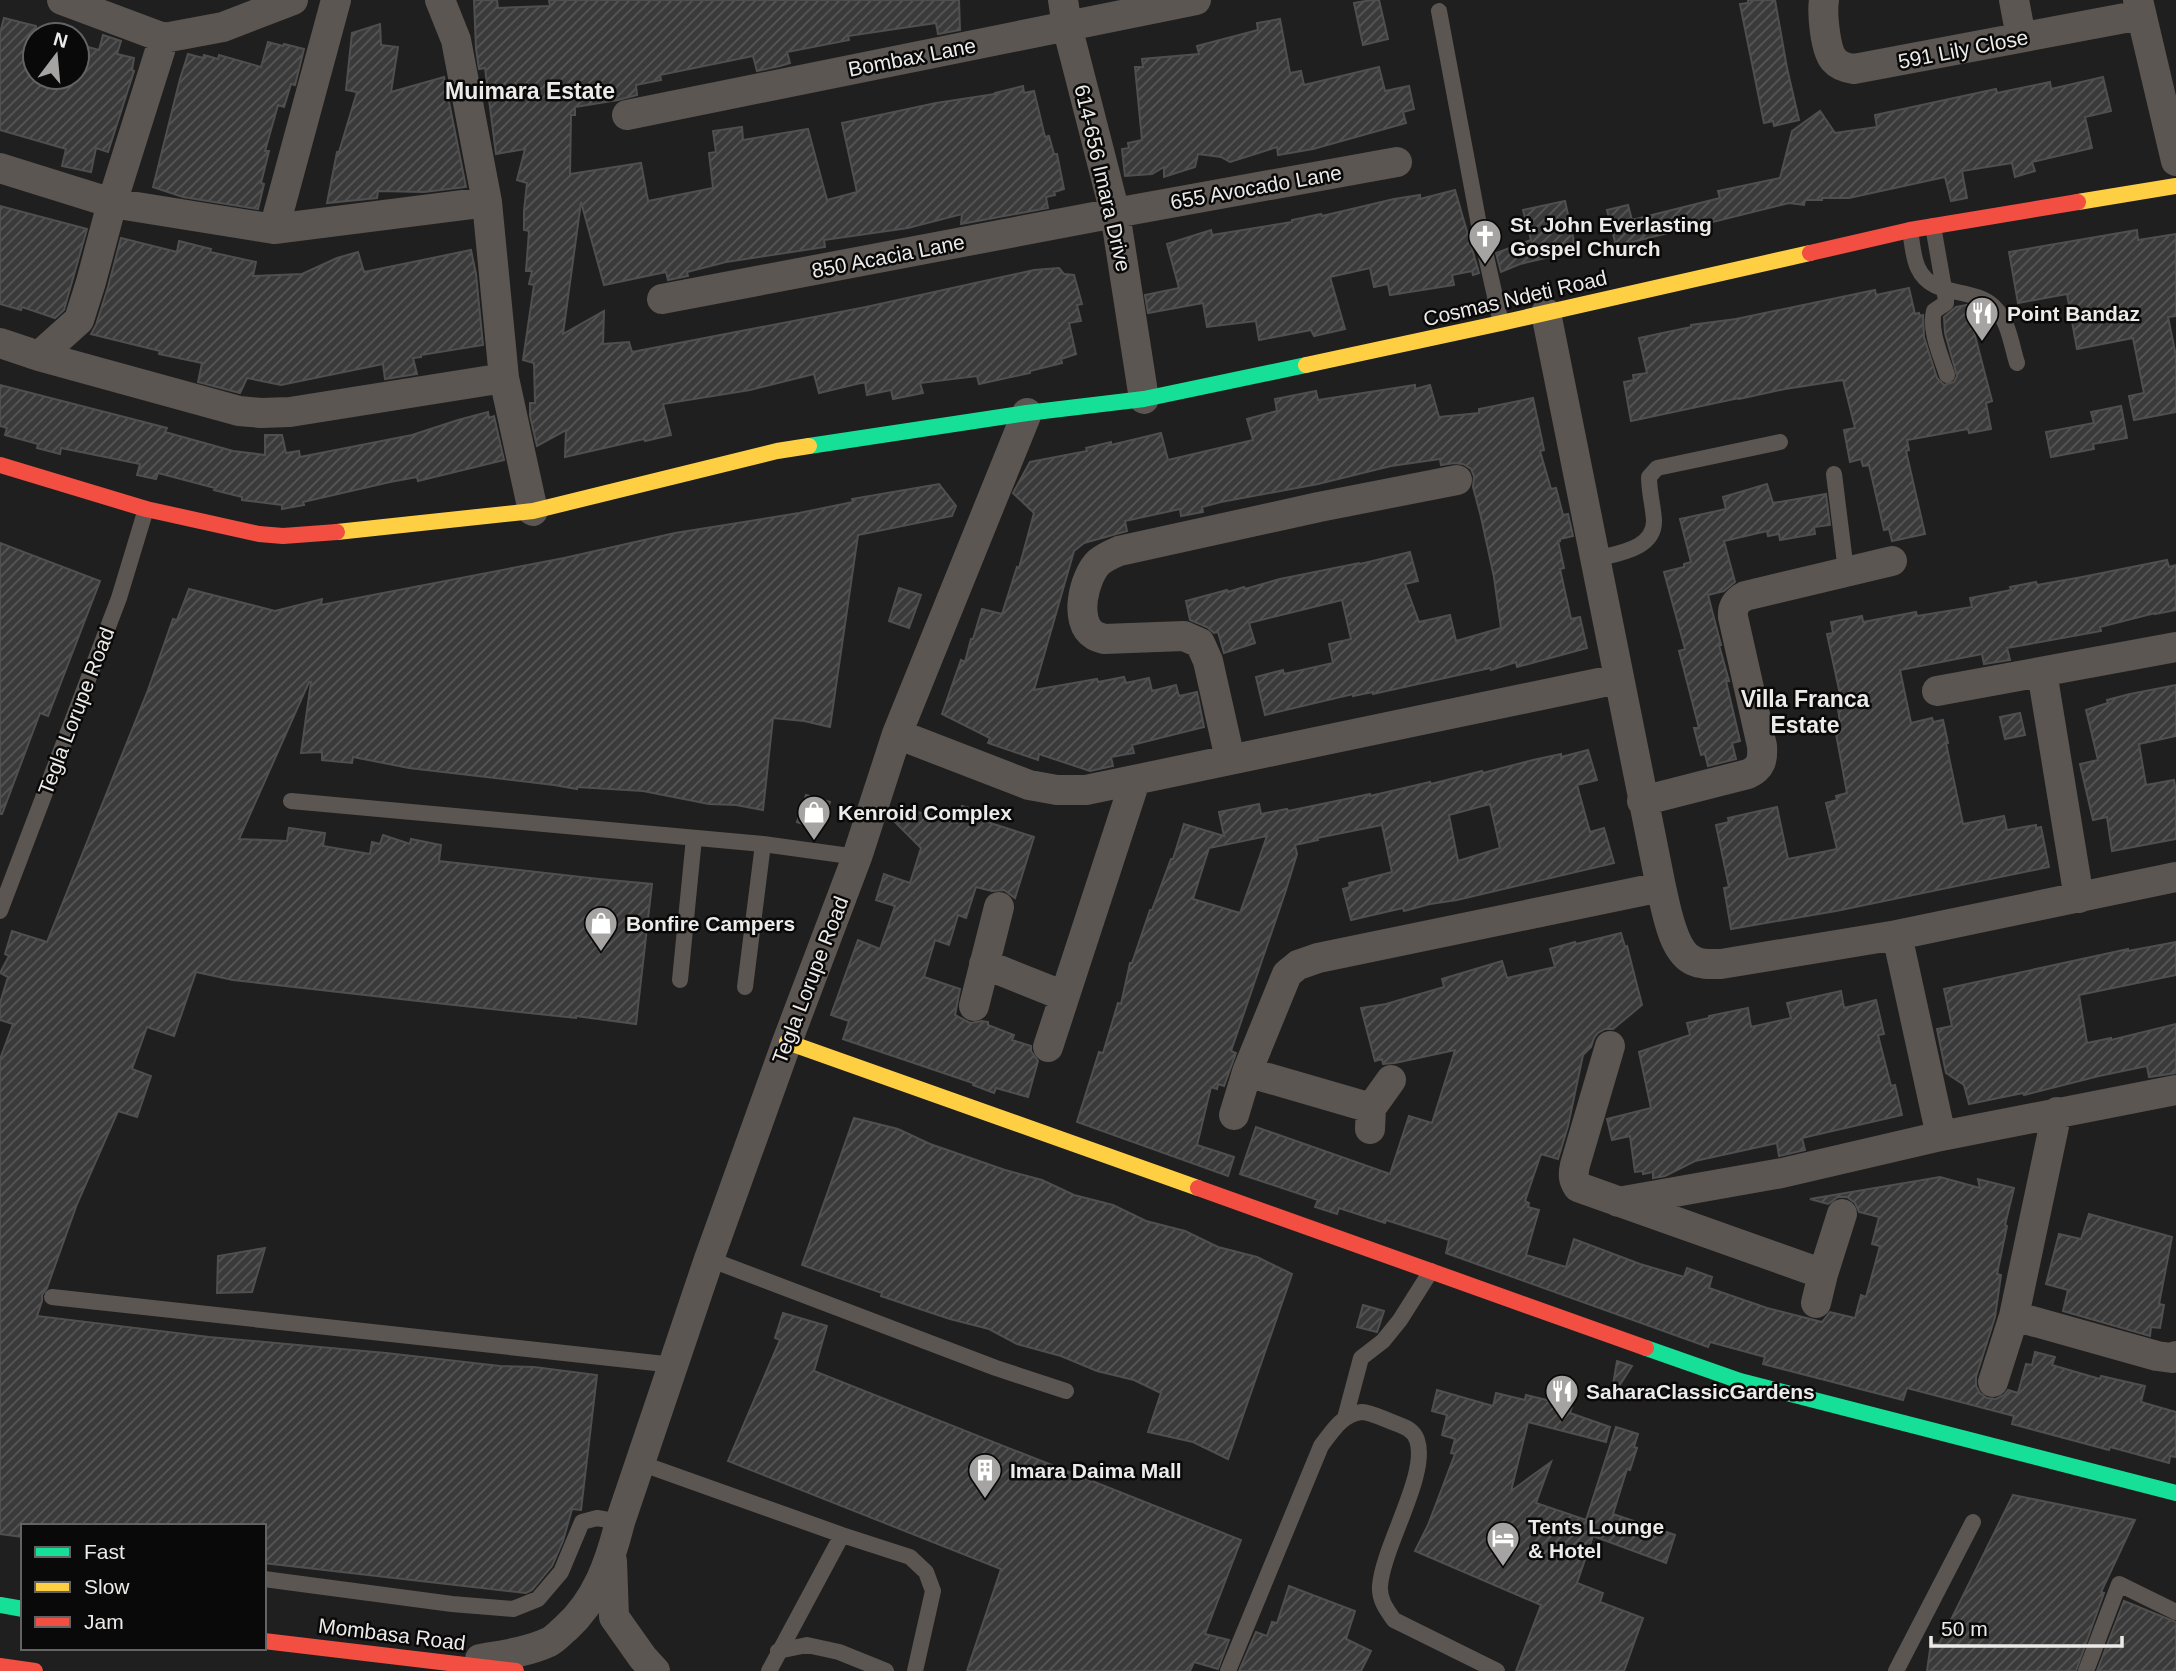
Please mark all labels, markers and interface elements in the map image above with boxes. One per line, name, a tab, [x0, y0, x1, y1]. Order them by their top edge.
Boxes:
north arrow	[21, 21, 91, 91]
street label: 591 Lily Close	[1896, 25, 2030, 73]
text: N	[51, 28, 70, 52]
street label: Bombax Lane	[846, 33, 978, 81]
district label: Muimara Estate	[445, 78, 615, 104]
street label: 614-656 Imara Drive	[1070, 82, 1136, 274]
street label: 655 Avocado Lane	[1169, 161, 1343, 213]
place label: St. John Everlasting Gospel Church	[1510, 213, 1712, 260]
church icon: St. John Everlasting Gospel Church	[1466, 217, 1504, 266]
street label: 850 Acacia Lane	[810, 230, 966, 282]
street label: Cosmas Ndeti Road	[1421, 266, 1609, 330]
restaurant icon: Point Bandaz	[1963, 294, 2001, 343]
place label: Point Bandaz	[2007, 302, 2140, 325]
street label: Tegla Lorupe Road	[33, 624, 119, 798]
district label: Villa Franca Estate	[1741, 686, 1870, 738]
shop icon: Kenroid Complex	[795, 793, 833, 842]
place label: Kenroid Complex	[838, 801, 1012, 824]
street label: Tegla Lorupe Road	[767, 893, 853, 1067]
shop icon: Bonfire Campers	[582, 904, 620, 953]
place label: Bonfire Campers	[626, 912, 795, 935]
restaurant icon: SaharaClassicGardens	[1543, 1372, 1581, 1421]
place label: SaharaClassicGardens	[1586, 1380, 1815, 1403]
building icon: Imara Daima Mall	[966, 1451, 1004, 1500]
place label: Imara Daima Mall	[1010, 1459, 1182, 1482]
place label: Tents Lounge & Hotel	[1528, 1515, 1664, 1562]
hotel icon: Tents Lounge & Hotel	[1484, 1519, 1522, 1568]
legend	[21, 1524, 266, 1650]
text: Fast	[84, 1540, 125, 1563]
text: Slow	[84, 1575, 130, 1598]
scale bar	[1931, 1604, 2122, 1648]
text: Jam	[84, 1610, 124, 1633]
street label: Mombasa Road	[317, 1614, 467, 1654]
text: 50 m	[1941, 1617, 1988, 1640]

